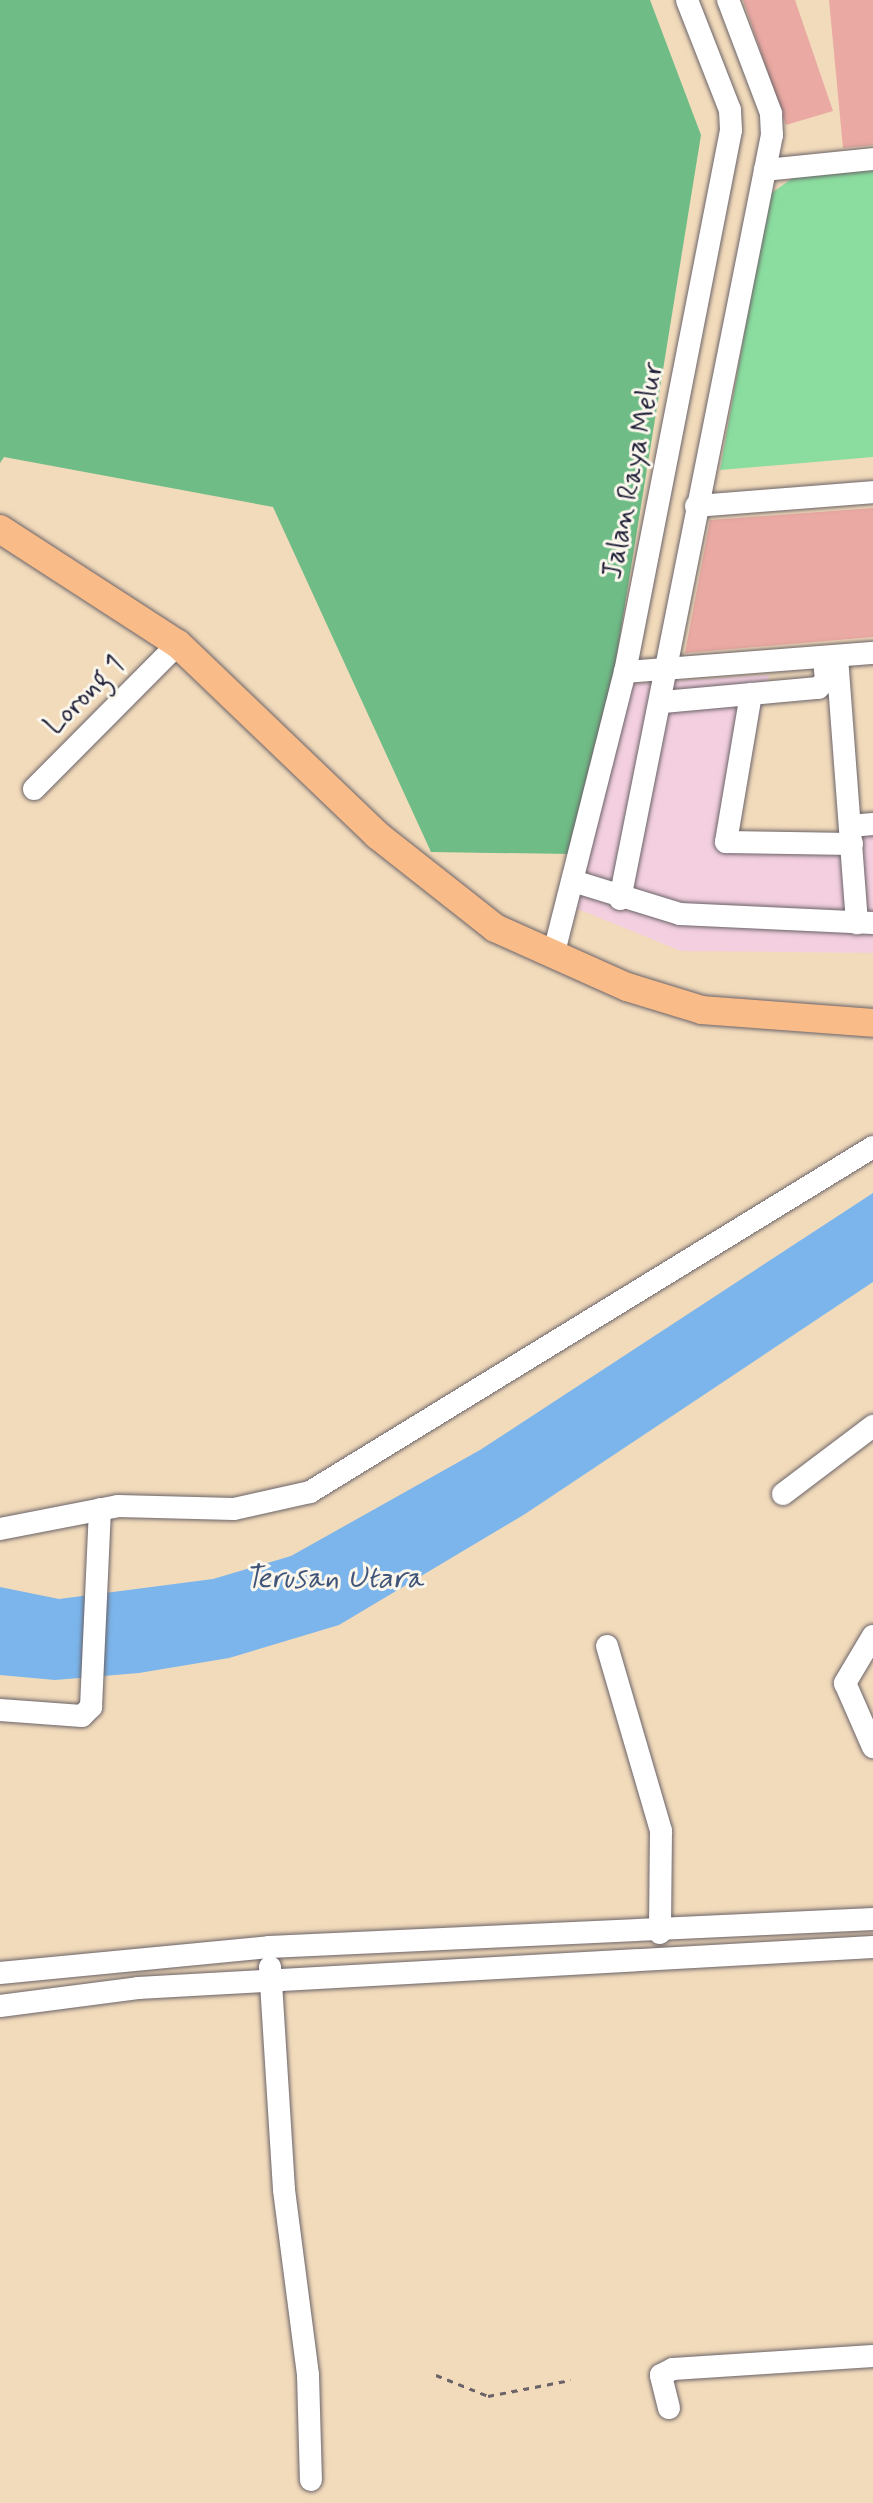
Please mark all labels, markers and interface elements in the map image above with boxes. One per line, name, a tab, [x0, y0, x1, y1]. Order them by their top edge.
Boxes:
street label: Jalan Raya Melur	[597, 362, 671, 580]
street label: Lorong 1	[38, 649, 132, 743]
water label: Terusan Utara	[242, 1561, 426, 1597]

